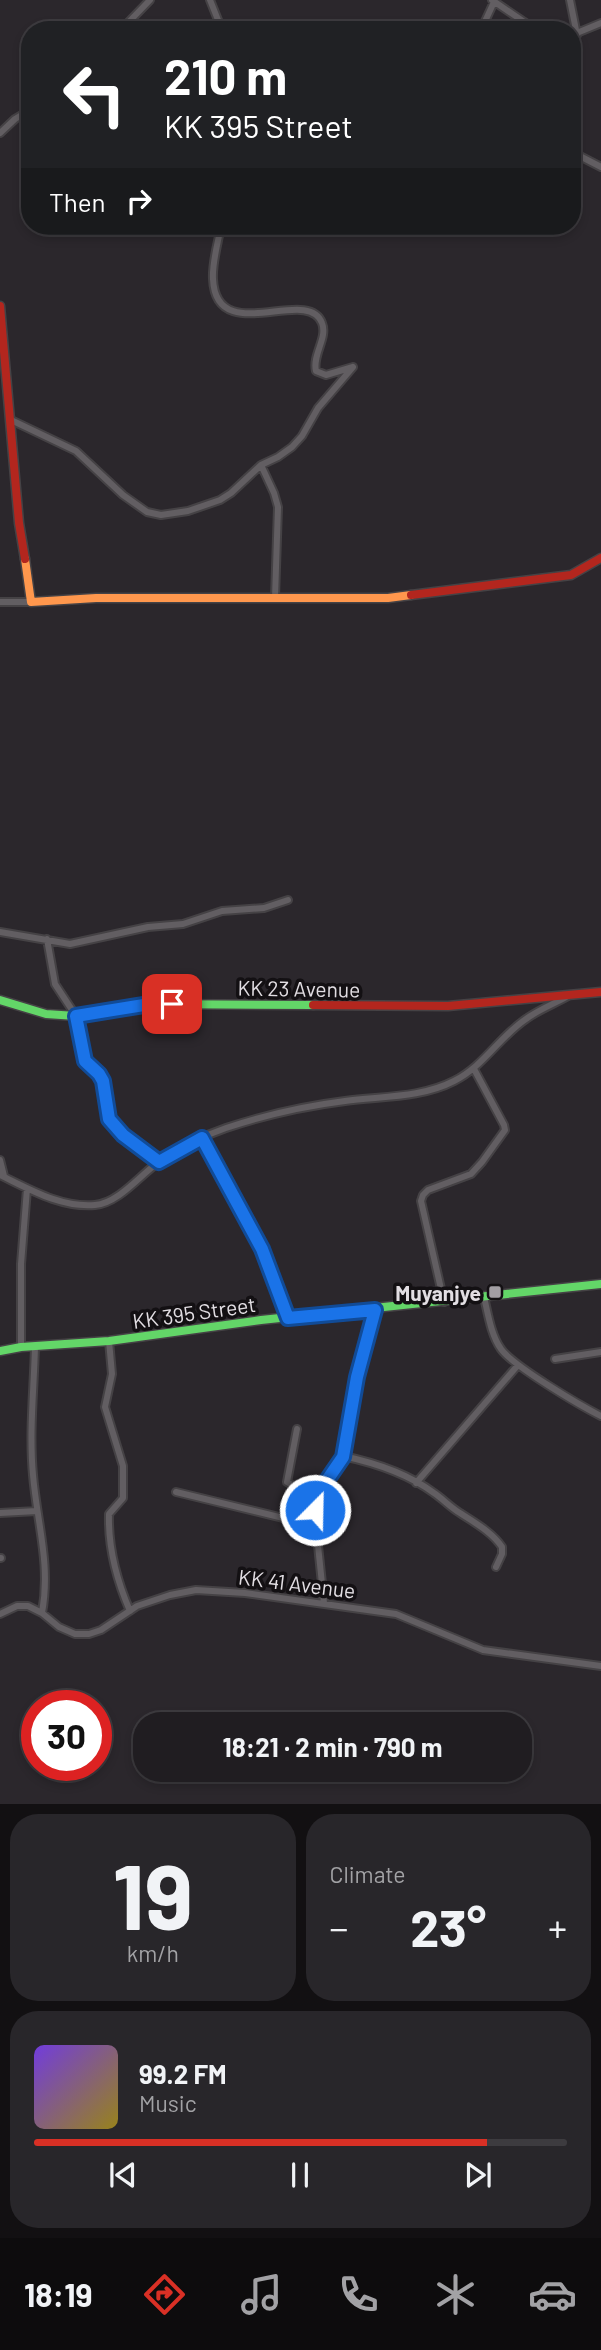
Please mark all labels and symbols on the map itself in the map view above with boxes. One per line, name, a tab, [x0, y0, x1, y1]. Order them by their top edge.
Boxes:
pin	[142, 974, 202, 1034]
street label: KK 23 Avenue	[237, 974, 361, 1002]
place label: Muyanjye	[395, 1280, 481, 1305]
marker: Muyanjye	[487, 1284, 503, 1300]
street label: KK 395 Street	[131, 1291, 257, 1333]
position arrow	[278, 1473, 352, 1547]
street label: KK 41 Avenue	[237, 1563, 357, 1603]
speed limit sign: 30	[21, 1690, 112, 1781]

